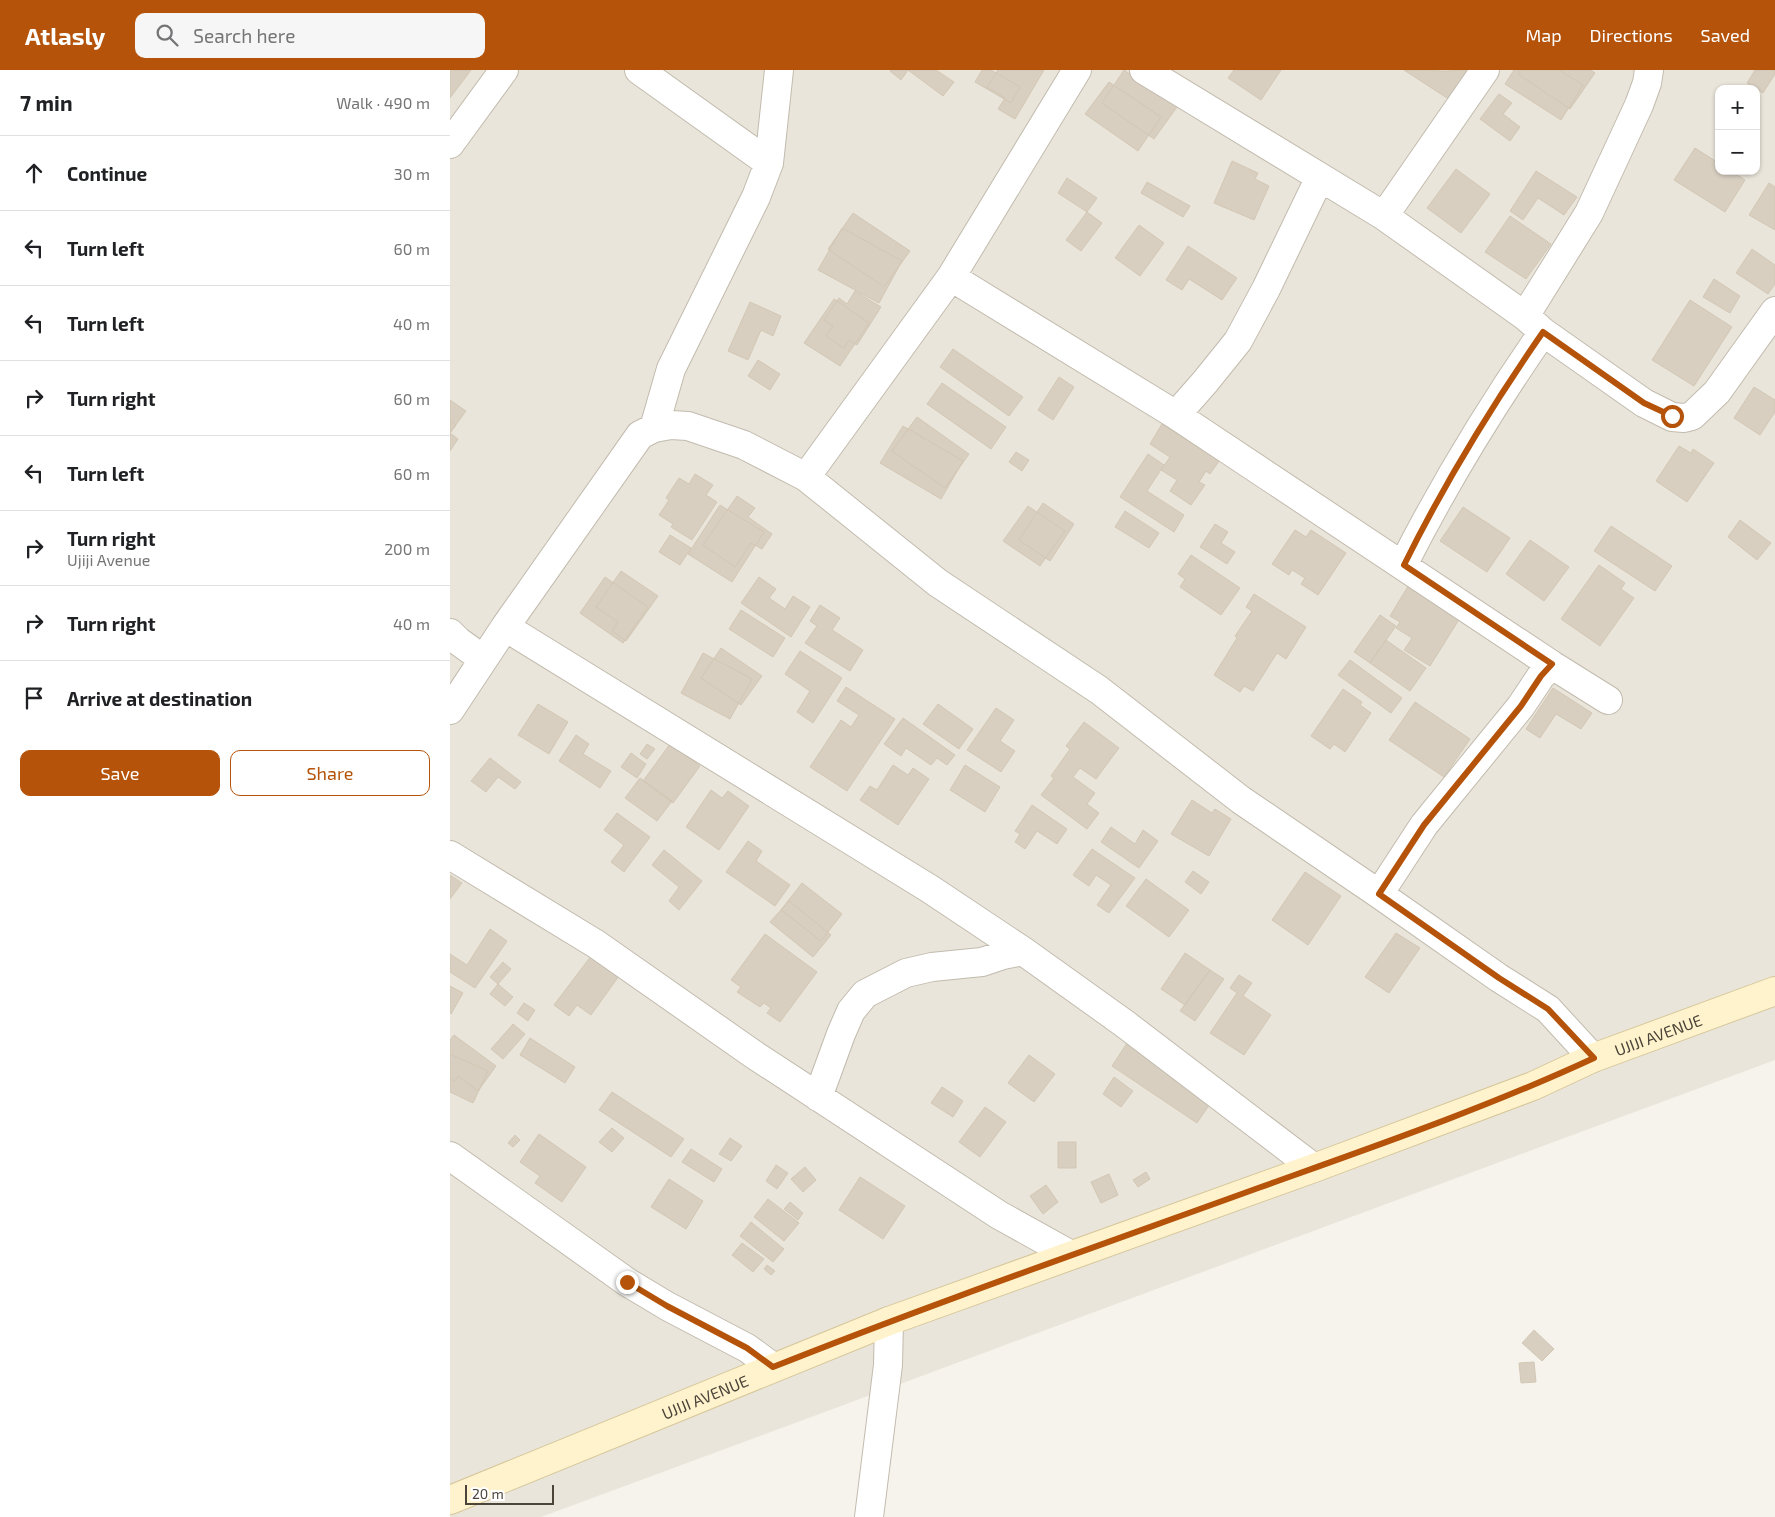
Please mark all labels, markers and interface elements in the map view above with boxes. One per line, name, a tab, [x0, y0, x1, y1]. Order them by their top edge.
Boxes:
search box	[135, 13, 485, 58]
text: Atlasly	[25, 21, 105, 50]
icon: search	[153, 21, 181, 49]
text: Search here	[193, 24, 295, 47]
text: Map	[1525, 24, 1562, 46]
text: Directions	[1590, 24, 1673, 46]
text: Saved	[1701, 24, 1750, 46]
map controls	[1715, 85, 1760, 175]
button: +	[1715, 85, 1760, 130]
text: 7 min	[20, 90, 73, 115]
text: Walk · 490 m	[336, 93, 430, 112]
button: −	[1715, 130, 1760, 175]
icon: ahead	[20, 159, 48, 187]
text: Continue	[67, 162, 147, 185]
text: 30 m	[394, 164, 430, 183]
icon: left	[20, 234, 48, 262]
text: Turn left	[67, 237, 144, 260]
text: 60 m	[394, 239, 430, 258]
icon: left	[20, 309, 48, 337]
text: Turn left	[67, 312, 144, 335]
text: 40 m	[393, 314, 430, 333]
icon: right	[20, 384, 48, 412]
text: Turn right	[67, 387, 155, 410]
text: 60 m	[394, 389, 430, 408]
route start	[1661, 405, 1684, 428]
icon: left	[20, 459, 48, 487]
text: Turn left	[67, 462, 144, 485]
text: 60 m	[394, 464, 430, 483]
text: Turn right	[67, 527, 155, 550]
icon: right	[20, 534, 48, 562]
text: 200 m	[384, 539, 430, 558]
text: Ujiji Avenue	[67, 550, 150, 569]
icon: right	[20, 609, 48, 637]
text: Turn right	[67, 612, 155, 635]
text: 40 m	[393, 614, 430, 633]
icon: arrive	[20, 684, 48, 712]
text: Arrive at destination	[67, 687, 252, 710]
button: Save	[20, 750, 220, 796]
button: Share	[230, 750, 430, 796]
street label: UJIJI AVENUE	[1611, 1009, 1704, 1059]
route end	[616, 1271, 639, 1294]
street label: UJIJI AVENUE	[658, 1370, 751, 1422]
scale bar	[465, 1482, 554, 1505]
text: 20 m	[472, 1485, 504, 1502]

